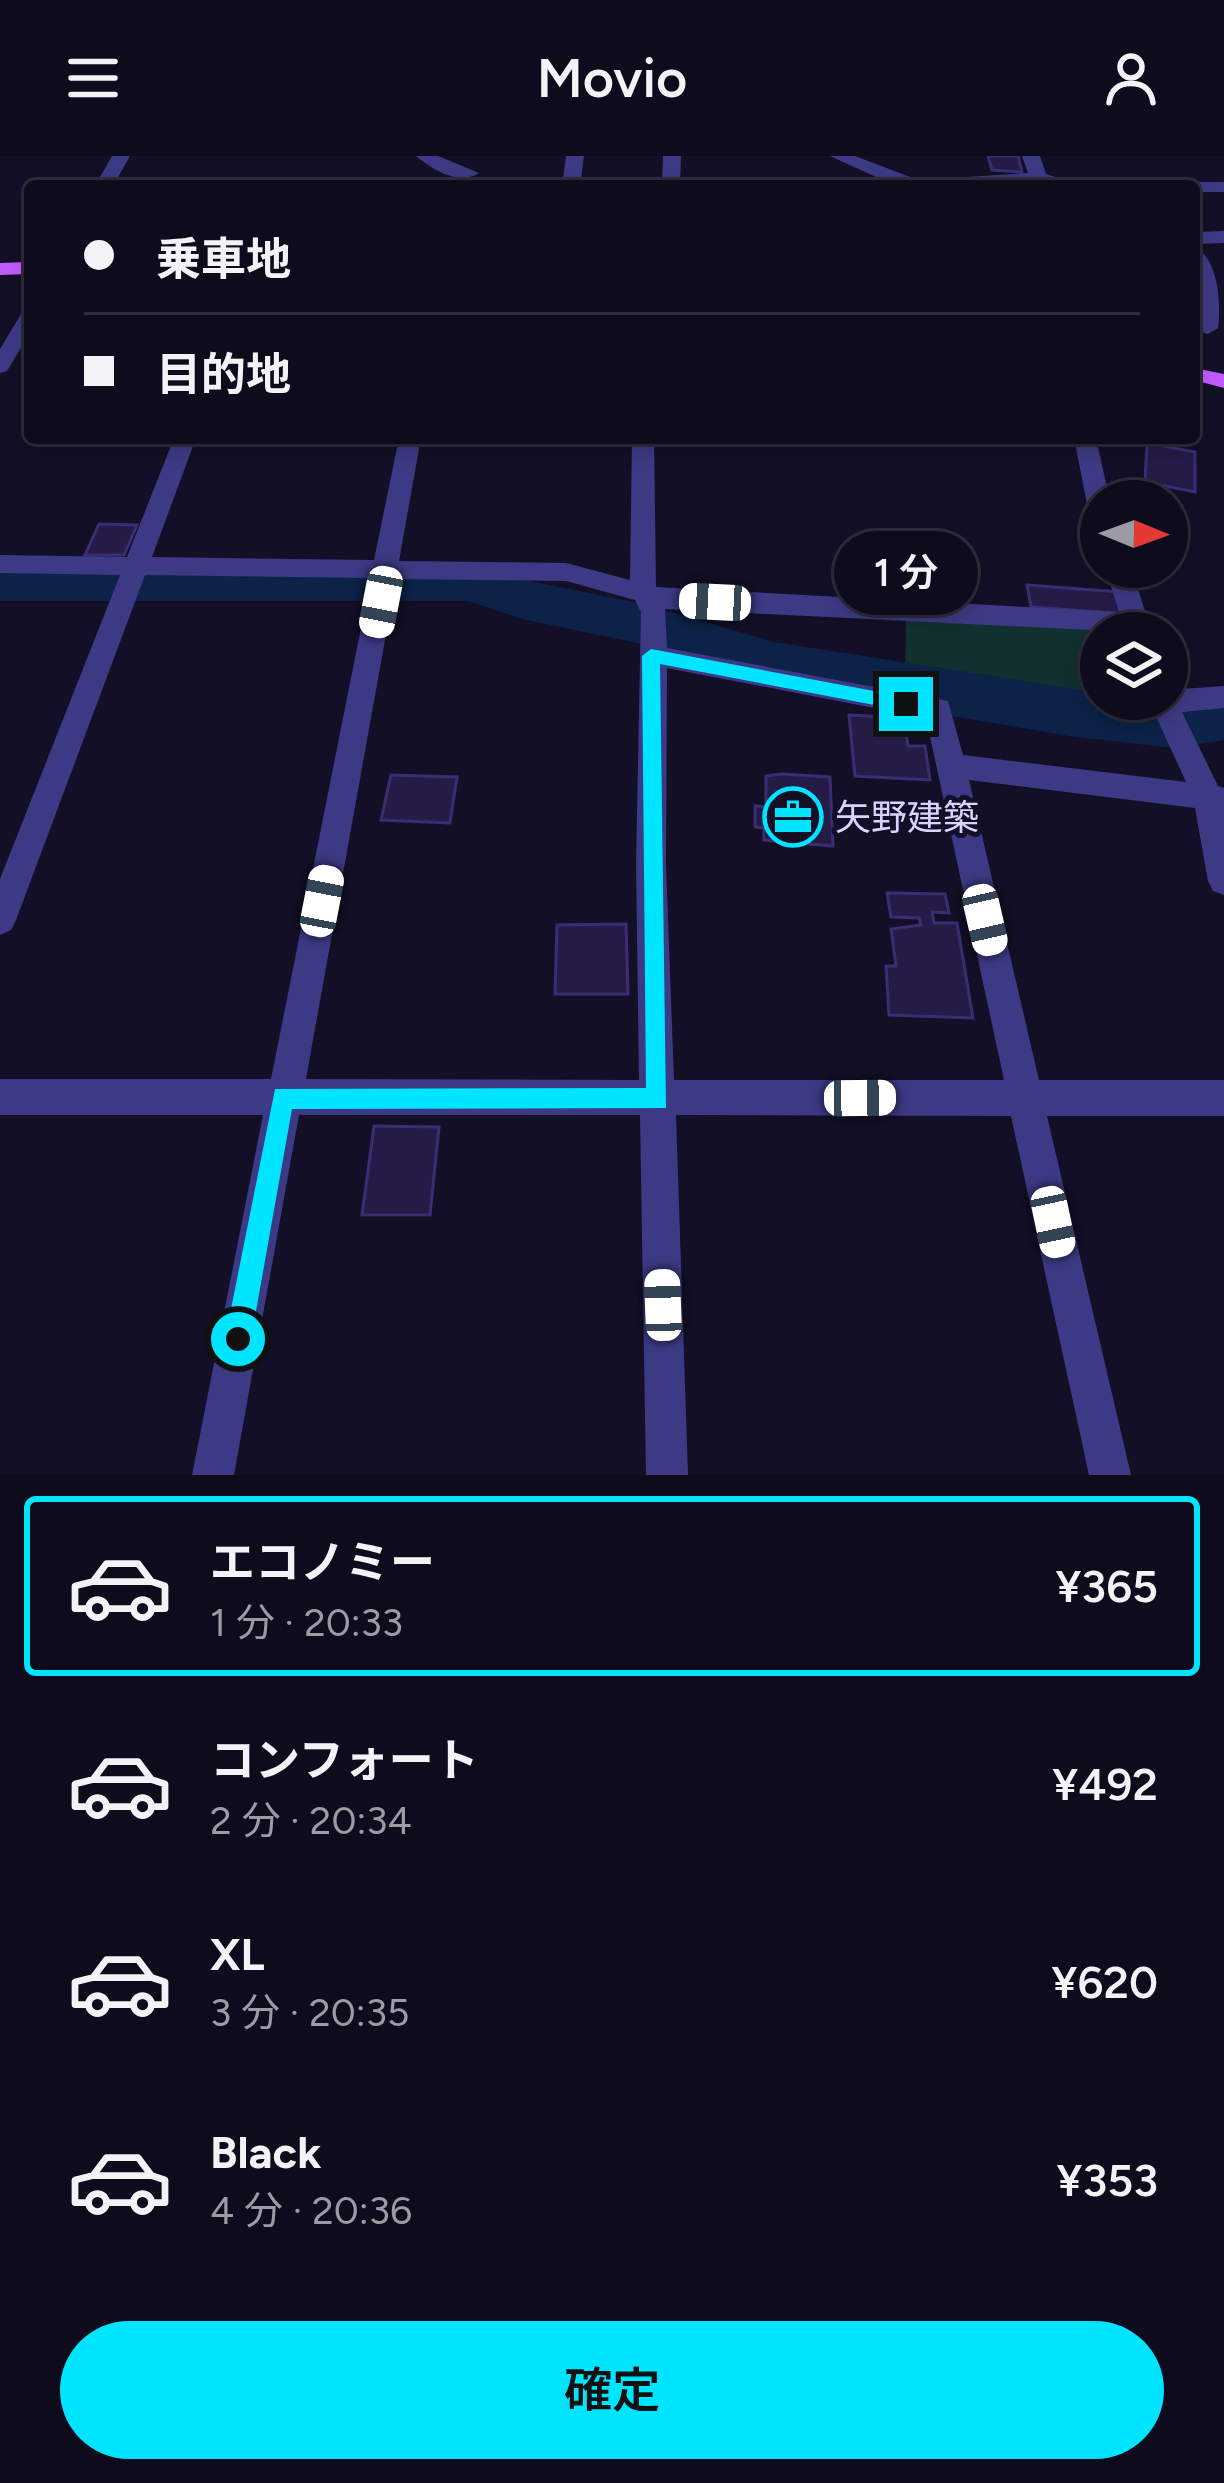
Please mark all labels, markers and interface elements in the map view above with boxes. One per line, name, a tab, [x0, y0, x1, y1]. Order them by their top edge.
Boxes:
icon: menu	[60, 45, 126, 111]
icon: person	[1098, 45, 1164, 111]
text: Movio	[537, 46, 687, 111]
text: 乗車地	[156, 232, 291, 286]
text: 目的地	[156, 347, 291, 401]
north arrow	[1080, 480, 1188, 588]
map controls	[1080, 480, 1188, 720]
callout: 1 分	[834, 530, 978, 614]
text: 1 分	[874, 549, 938, 596]
car	[356, 563, 406, 641]
car	[678, 582, 752, 622]
button: layers	[1080, 612, 1188, 720]
route end	[879, 677, 933, 731]
office icon: 矢野建築	[762, 786, 824, 848]
place label: 矢野建築	[835, 796, 979, 839]
car	[297, 862, 347, 940]
car	[959, 881, 1011, 959]
car	[824, 1079, 896, 1117]
car	[1028, 1183, 1078, 1261]
car	[644, 1268, 682, 1342]
route start	[211, 1312, 265, 1366]
icon: car	[66, 1532, 174, 1640]
text: エコノミー	[210, 1535, 435, 1589]
text: ¥365	[1055, 1559, 1158, 1613]
text: 1 分 · 20:33	[210, 1599, 403, 1646]
icon: car	[66, 1730, 174, 1838]
text: コンフォート	[210, 1733, 479, 1787]
text: ¥492	[1052, 1757, 1158, 1811]
text: 2 分 · 20:34	[210, 1797, 412, 1844]
text: XL	[210, 1927, 265, 1981]
icon: car	[66, 1928, 174, 2036]
text: ¥620	[1052, 1955, 1158, 2009]
text: 3 分 · 20:35	[210, 1989, 409, 2036]
text: Black	[210, 2125, 321, 2179]
icon: car	[66, 2126, 174, 2234]
text: ¥353	[1057, 2153, 1158, 2207]
text: 4 分 · 20:36	[210, 2187, 412, 2234]
button: 確定	[60, 2321, 1164, 2459]

